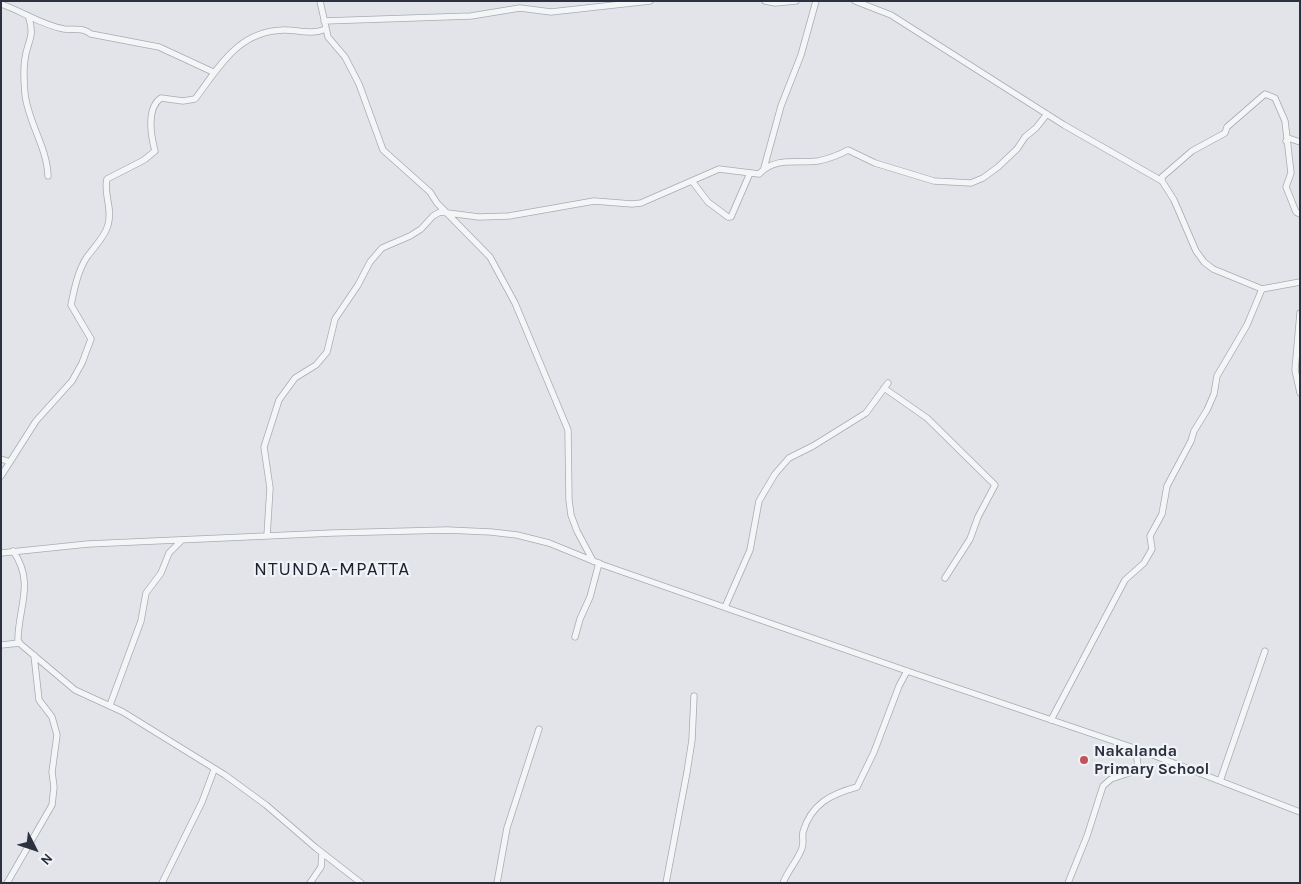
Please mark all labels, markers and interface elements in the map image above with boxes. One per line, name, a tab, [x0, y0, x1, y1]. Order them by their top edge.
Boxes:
district label: NTUNDA-MPATTA	[252, 559, 412, 581]
place label: Nakalanda Primary School	[1094, 741, 1209, 779]
marker: Nakalanda Primary School	[1078, 754, 1090, 766]
north arrow	[10, 824, 60, 874]
text: N	[37, 850, 56, 869]

